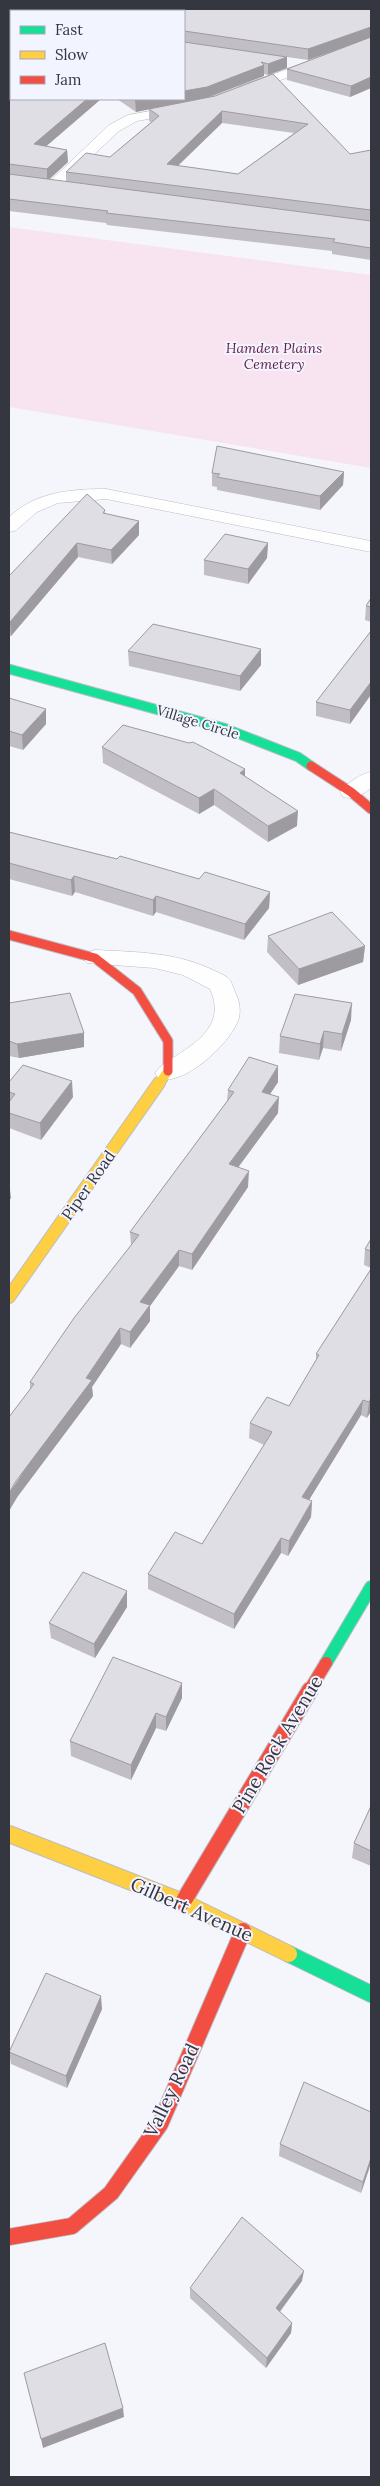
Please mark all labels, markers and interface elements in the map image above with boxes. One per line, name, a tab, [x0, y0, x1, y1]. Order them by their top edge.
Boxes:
legend	[10, 10, 185, 100]
text: Fast	[55, 20, 83, 39]
text: Slow	[55, 45, 88, 64]
text: Jam	[54, 70, 82, 89]
park label: Hamden Plains Cemetery	[226, 339, 322, 373]
street label: Village Circle	[154, 701, 242, 743]
street label: Piper Road	[57, 1146, 120, 1224]
street label: Pine Rock Avenue	[226, 1671, 328, 1817]
street label: Gilbert Avenue	[127, 1871, 257, 1947]
street label: Valley Road	[138, 2039, 204, 2142]

